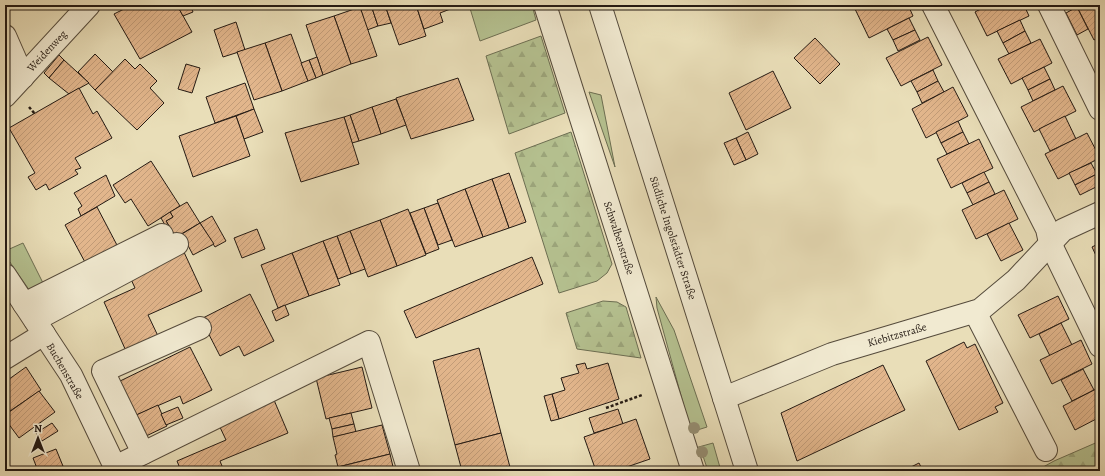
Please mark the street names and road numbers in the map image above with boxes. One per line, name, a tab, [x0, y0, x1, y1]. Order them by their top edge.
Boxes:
street label: Weidenweg	[23, 27, 71, 76]
street label: Südliche Ingolstädter Straße	[646, 174, 700, 302]
street label: Schwalbenstraße	[600, 199, 638, 277]
street label: Kiebitzstraße	[866, 319, 928, 351]
street label: Buchenstraße	[43, 340, 87, 402]

